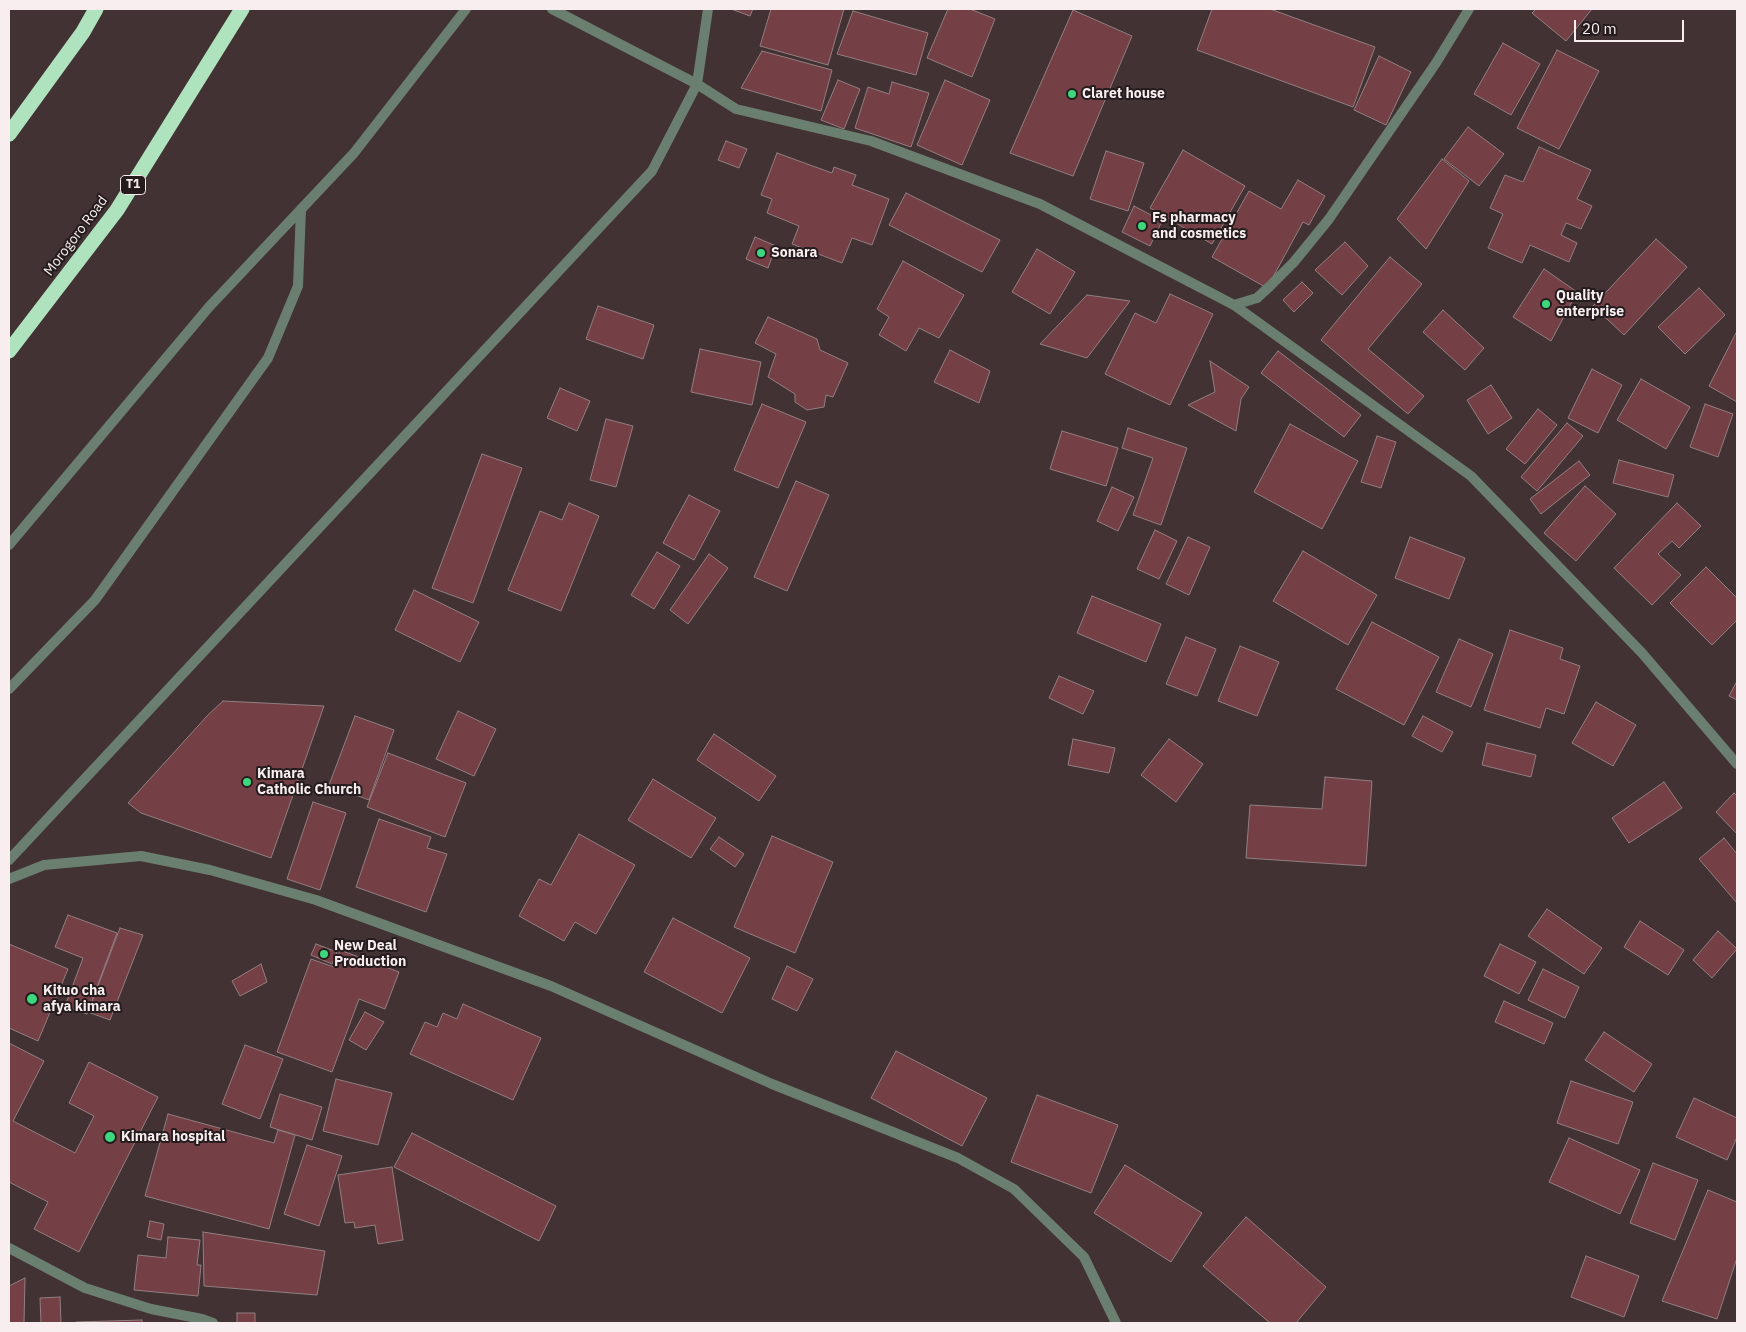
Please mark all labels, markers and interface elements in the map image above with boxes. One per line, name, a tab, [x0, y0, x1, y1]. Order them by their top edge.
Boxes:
scale bar	[1576, 10, 1686, 42]
text: 20 m	[1582, 19, 1617, 38]
place label: Claret house	[1082, 86, 1165, 102]
marker: Claret house	[1066, 88, 1078, 100]
road number: T1	[120, 176, 146, 194]
street label: Morogoro Road	[41, 193, 111, 279]
place label: Fs pharmacy and cosmetics	[1152, 210, 1246, 242]
marker: Fs pharmacy and cosmetics	[1136, 220, 1148, 232]
place label: Sonara	[771, 245, 817, 261]
marker: Sonara	[755, 247, 767, 259]
place label: Quality enterprise	[1556, 288, 1624, 321]
marker: Quality enterprise	[1540, 298, 1552, 310]
place label: Kimara Catholic Church	[257, 766, 361, 799]
marker: Kimara Catholic Church	[241, 776, 253, 788]
place label: New Deal Production	[334, 938, 406, 970]
marker: New Deal Production	[318, 948, 330, 960]
place label: Kituo cha afya kimara	[43, 983, 121, 1016]
marker: Kituo cha afya kimara	[25, 992, 39, 1006]
place label: Kimara hospital	[121, 1129, 225, 1145]
marker: Kimara hospital	[103, 1130, 117, 1144]

